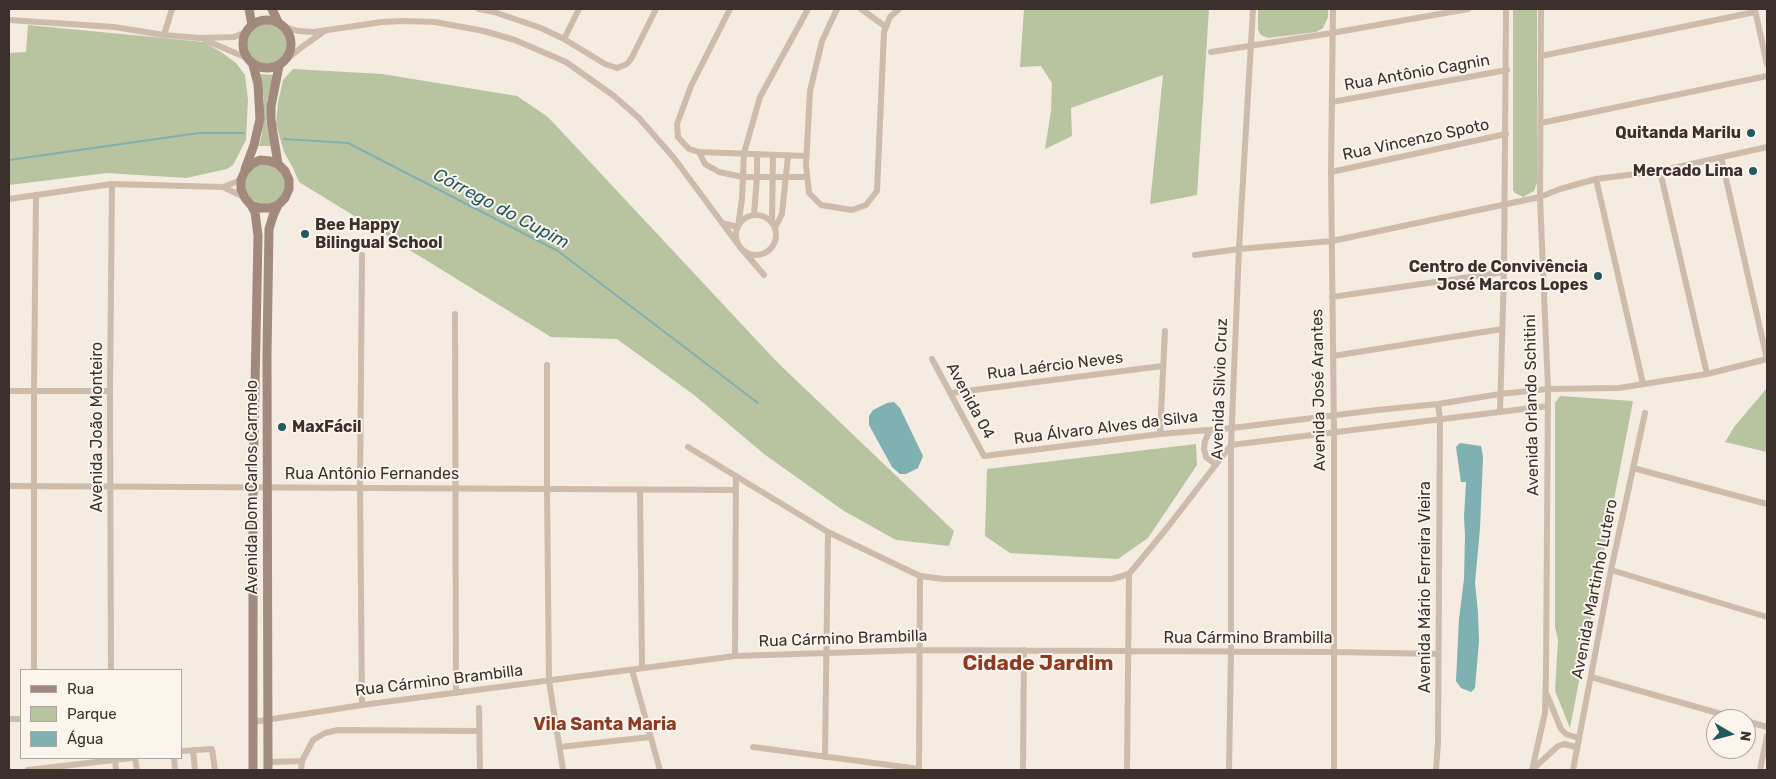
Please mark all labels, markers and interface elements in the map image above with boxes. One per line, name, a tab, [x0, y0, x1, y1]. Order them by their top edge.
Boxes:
street label: Rua Antônio Cagnin	[1343, 51, 1491, 95]
street label: Rua Vincenzo Spoto	[1341, 115, 1491, 165]
place label: Quitanda Marilu	[1615, 123, 1741, 143]
marker: Quitanda Marilu	[1745, 127, 1757, 139]
place label: Mercado Lima	[1633, 161, 1743, 181]
water label: Córrego do Cupim	[429, 164, 573, 254]
marker: Mercado Lima	[1747, 165, 1759, 177]
place label: Bee Happy Bilingual School	[315, 215, 443, 253]
marker: Bee Happy Bilingual School	[299, 228, 311, 240]
place label: Centro de Convivência José Marcos Lopes	[1409, 257, 1588, 295]
marker: Centro de Convivência José Marcos Lopes	[1592, 270, 1604, 282]
street label: Avenida José Arantes	[1308, 309, 1330, 471]
street label: Avenida Orlando Schitini	[1521, 314, 1543, 496]
street label: Avenida Silvio Cruz	[1208, 318, 1232, 460]
street label: Avenida João Monteiro	[87, 342, 107, 512]
street label: Rua Laércio Neves	[986, 348, 1124, 384]
street label: Avenida 04	[942, 360, 998, 442]
street label: Avenida Dom Carlos Carmelo	[242, 380, 262, 594]
street label: Rua Álvaro Alves da Silva	[1013, 407, 1199, 449]
place label: MaxFácil	[292, 417, 362, 437]
marker: MaxFácil	[276, 421, 288, 433]
street label: Rua Antônio Fernandes	[285, 464, 459, 484]
street label: Avenida Mário Ferreira Vieira	[1415, 481, 1435, 693]
street label: Avenida Martinho Lutero	[1568, 498, 1622, 680]
street label: Rua Cármino Brambilla	[758, 626, 928, 652]
street label: Rua Cármino Brambilla	[1163, 628, 1333, 648]
district label: Cidade Jardim	[963, 651, 1113, 677]
street label: Rua Cármino Brambilla	[354, 661, 524, 701]
legend	[20, 669, 182, 759]
text: Rua	[67, 680, 94, 698]
text: Parque	[67, 705, 117, 723]
north arrow	[1706, 709, 1756, 759]
district label: Vila Santa Maria	[533, 714, 677, 736]
text: Água	[67, 730, 103, 748]
text: N	[1736, 730, 1754, 742]

